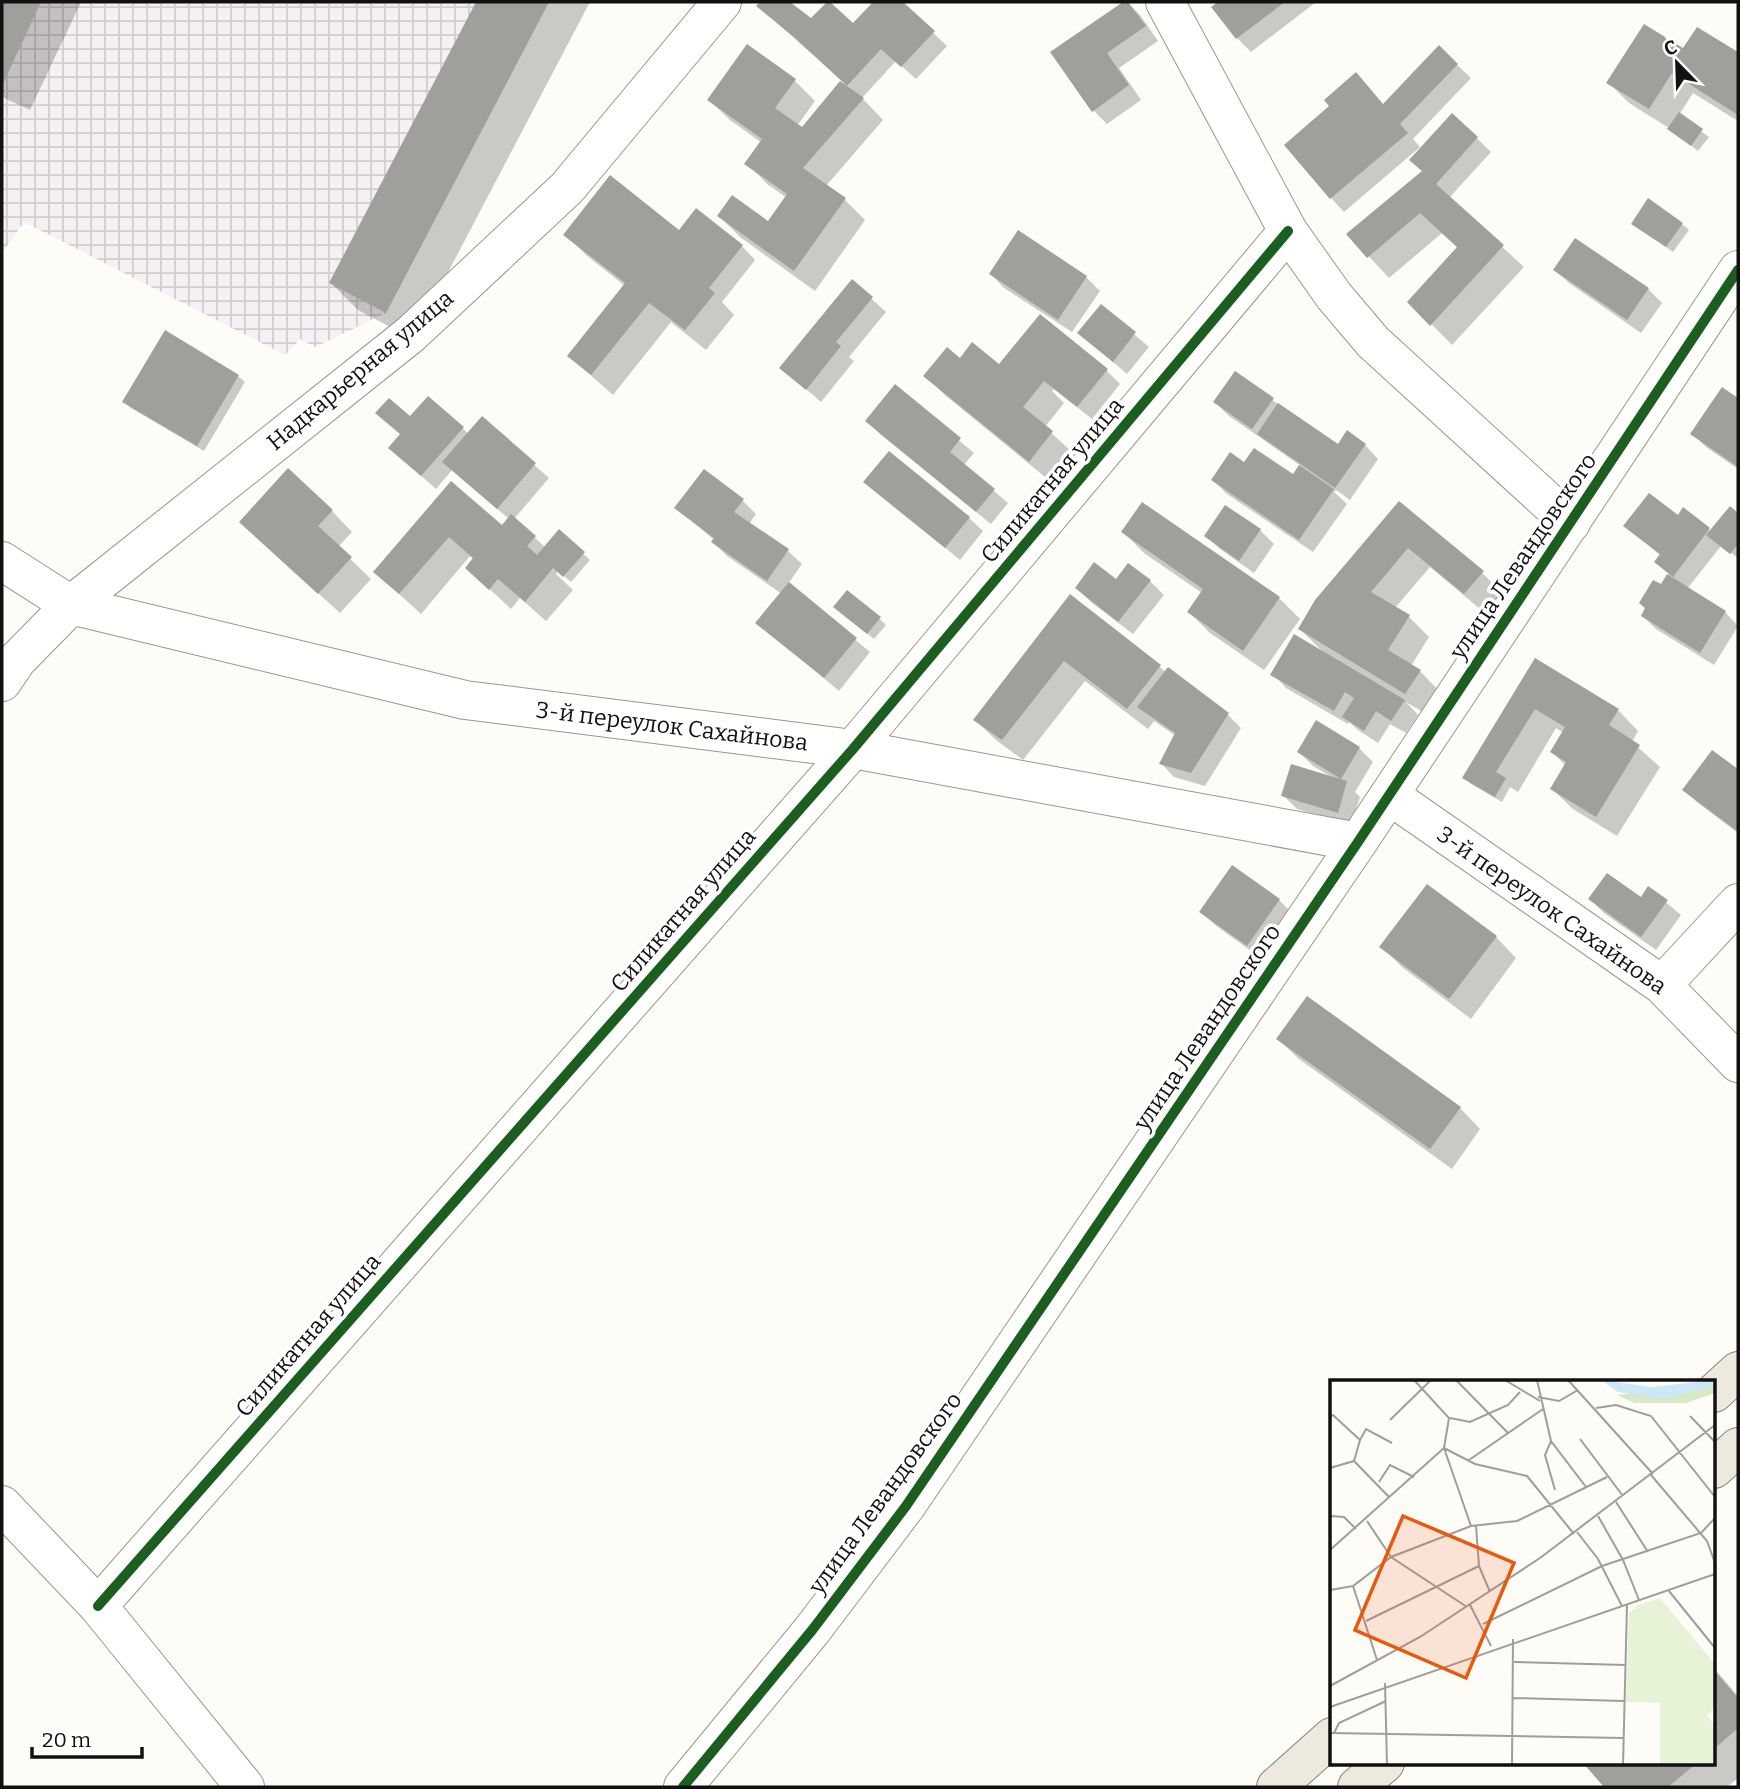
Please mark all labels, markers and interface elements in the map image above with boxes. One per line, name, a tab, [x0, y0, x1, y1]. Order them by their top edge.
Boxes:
north arrow	[1642, 28, 1712, 98]
text: С	[1661, 35, 1681, 61]
street label: Надкарьерная улица	[261, 284, 459, 456]
street label: Силикатная улица	[975, 391, 1130, 568]
street label: улица Левандовского	[1443, 448, 1602, 665]
street label: 3-й переулок Сахайнова	[534, 695, 810, 757]
street label: 3-й переулок Сахайнова	[1432, 820, 1673, 1000]
street label: Силикатная улица	[604, 822, 762, 997]
street label: улица Левандовского	[1127, 919, 1286, 1136]
street label: Силикатная улица	[229, 1247, 387, 1422]
inset map	[1330, 1380, 1716, 1764]
street label: улица Левандовского	[802, 1387, 968, 1600]
scale bar	[32, 1716, 142, 1760]
text: 20 m	[42, 1727, 91, 1753]

